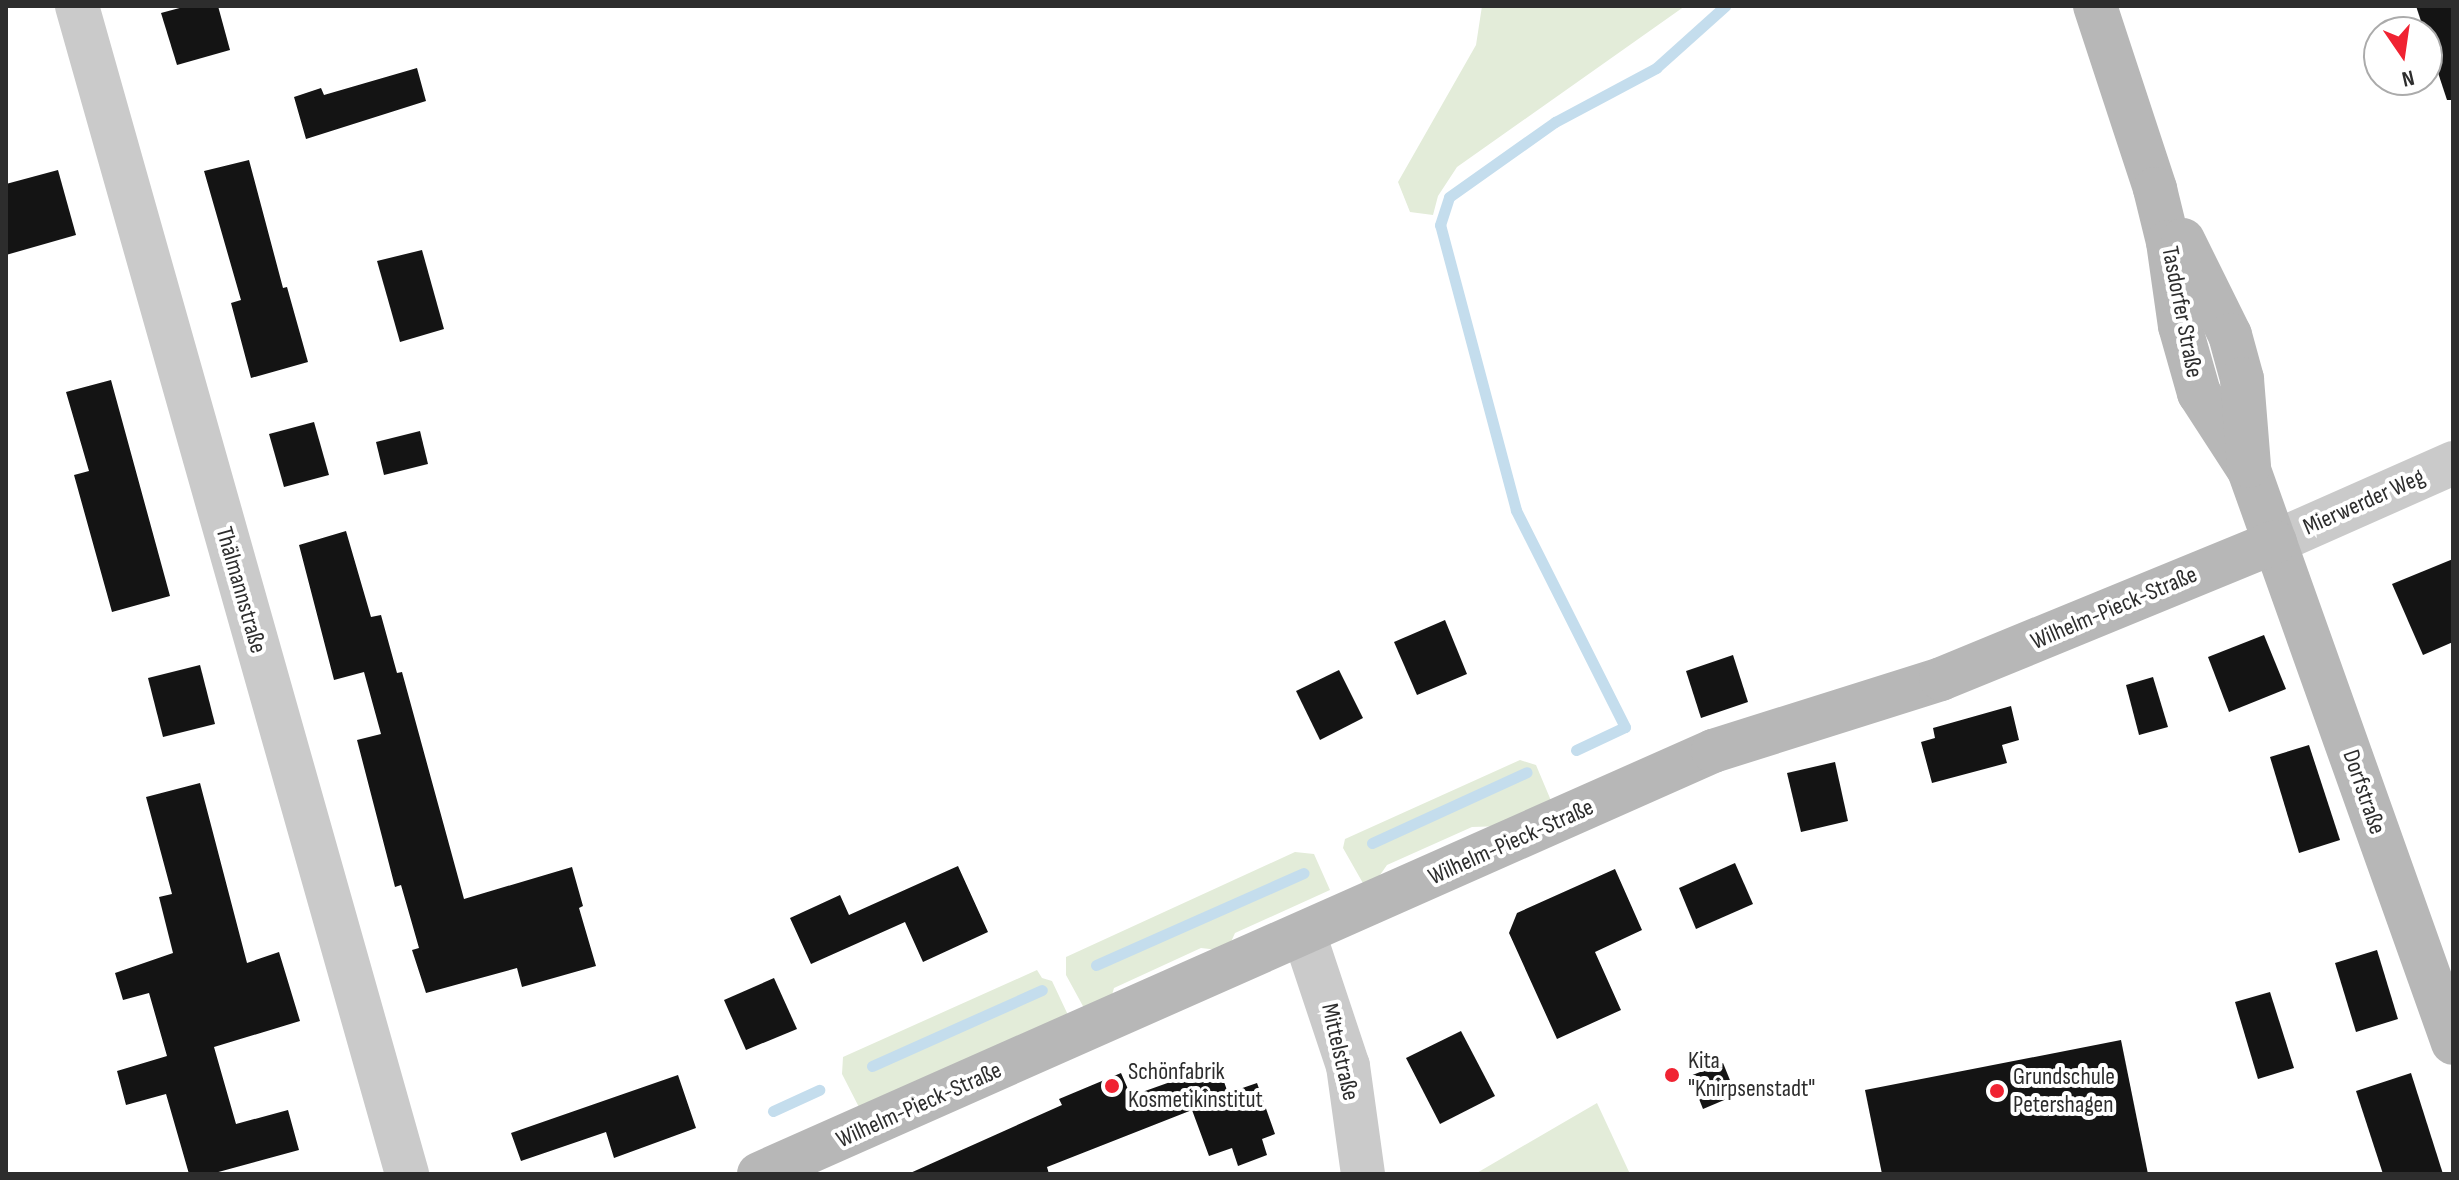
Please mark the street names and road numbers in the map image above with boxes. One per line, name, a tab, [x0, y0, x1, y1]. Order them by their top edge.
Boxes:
street label: Tasdorfer Straße	[2155, 244, 2209, 380]
street label: Mierwerder Weg	[2299, 462, 2429, 542]
street label: Thälmannstraße	[209, 523, 273, 657]
street label: Wilhelm-Pieck-Straße	[2027, 560, 2201, 656]
street label: Dorfstraße	[2336, 746, 2392, 838]
street label: Wilhelm-Pieck-Straße	[1424, 793, 1598, 891]
street label: Mittelstraße	[1315, 1001, 1365, 1103]
street label: Wilhelm-Pieck-Straße	[832, 1056, 1006, 1154]

